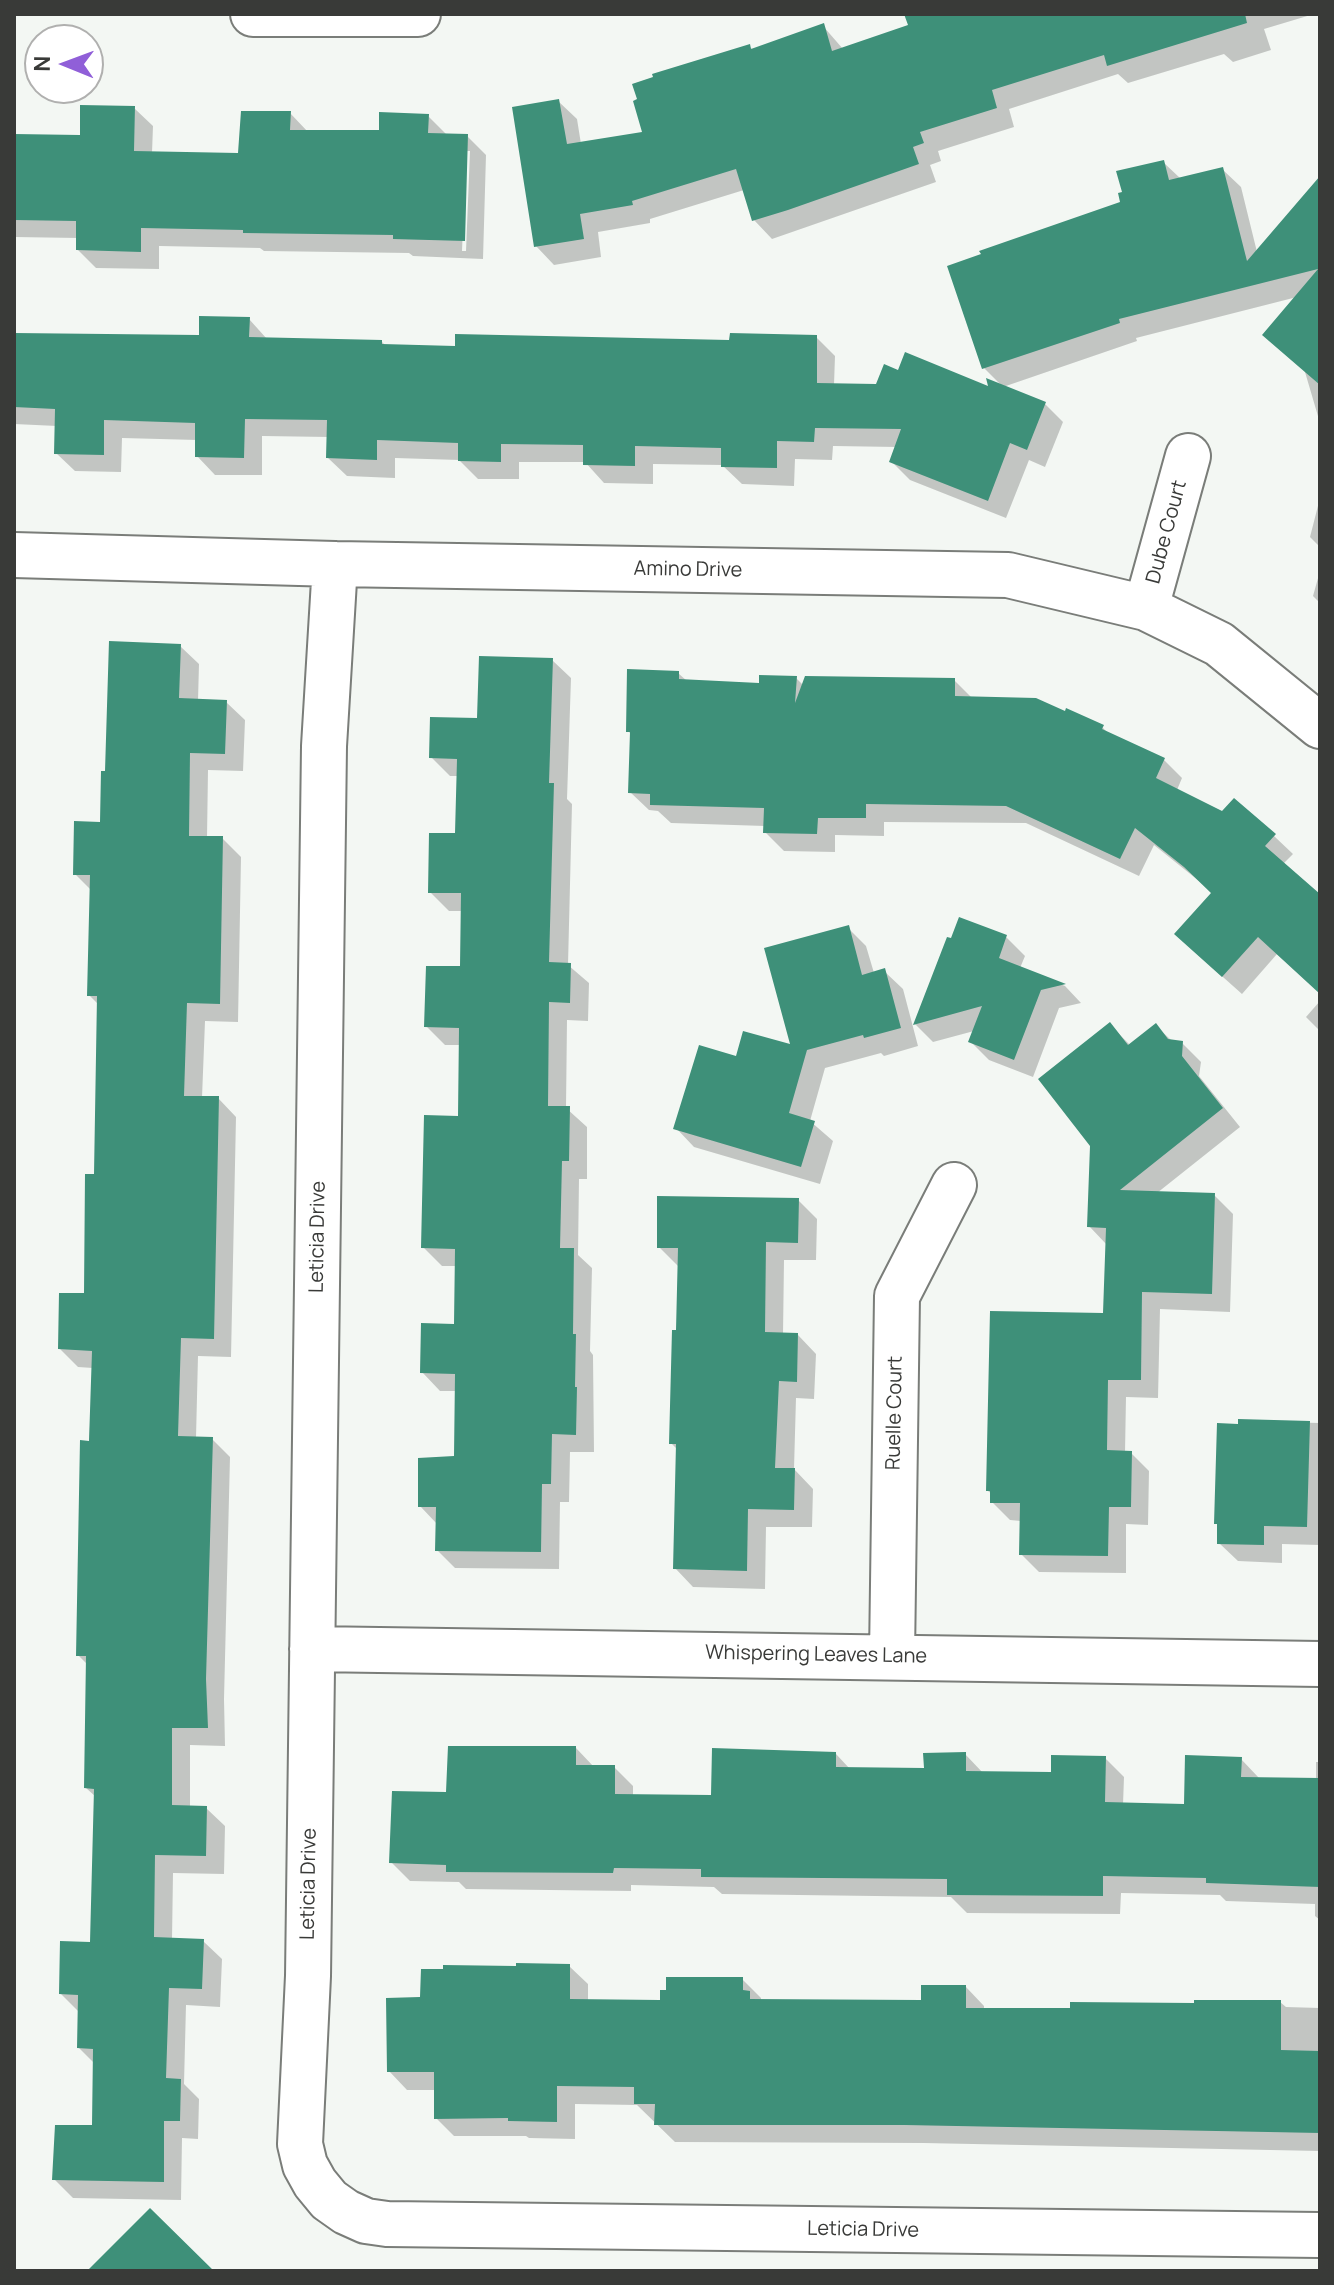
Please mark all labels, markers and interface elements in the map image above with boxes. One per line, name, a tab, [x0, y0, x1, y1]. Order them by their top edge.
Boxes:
north arrow	[24, 24, 104, 104]
text: N	[27, 55, 57, 72]
street label: Dube Court	[1142, 478, 1192, 586]
street label: Amino Drive	[633, 557, 743, 583]
street label: Leticia Drive	[305, 1181, 331, 1293]
street label: Ruelle Court	[882, 1356, 908, 1470]
street label: Whispering Leaves Lane	[705, 1641, 927, 1669]
street label: Leticia Drive	[296, 1828, 322, 1940]
street label: Leticia Drive	[807, 2217, 919, 2243]

